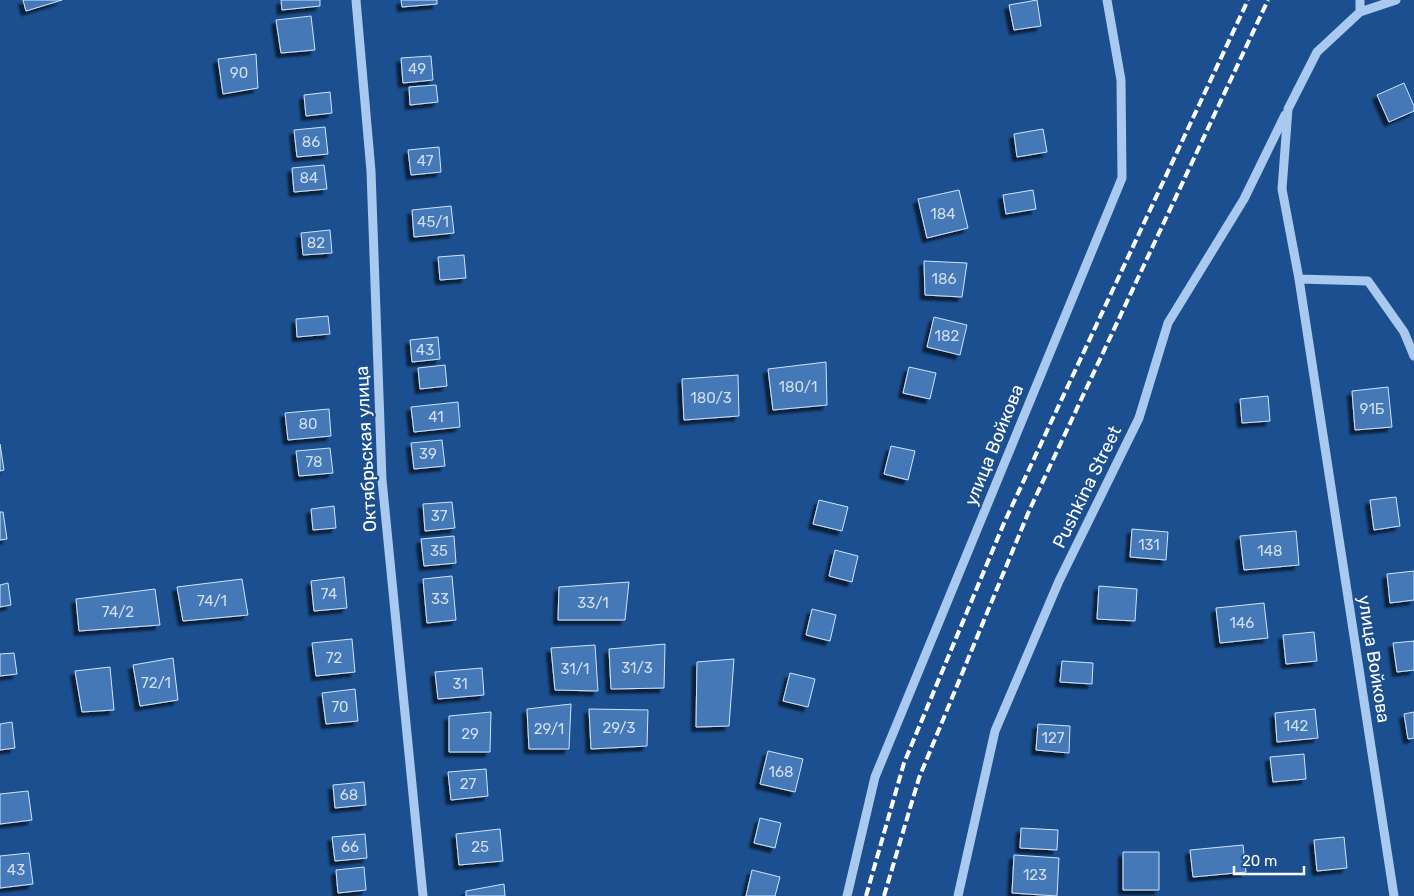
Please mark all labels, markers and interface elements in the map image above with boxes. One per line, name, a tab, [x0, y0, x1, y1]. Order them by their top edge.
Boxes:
house number: 49	[408, 60, 426, 78]
house number: 90	[230, 64, 248, 82]
house number: 86	[302, 133, 320, 151]
house number: 47	[417, 152, 434, 170]
house number: 84	[300, 169, 318, 187]
house number: 184	[930, 205, 956, 223]
house number: 45/1	[417, 213, 449, 231]
house number: 82	[307, 234, 325, 252]
house number: 186	[931, 270, 957, 288]
house number: 182	[935, 327, 960, 345]
house number: 43	[416, 341, 434, 359]
street label: Октябрьская улица	[351, 365, 381, 533]
house number: 180/1	[779, 378, 817, 396]
street label: улица Войкова	[960, 381, 1028, 509]
house number: 180/3	[690, 389, 732, 407]
house number: 91Б	[1360, 400, 1385, 418]
house number: 41	[428, 408, 444, 426]
house number: 80	[298, 415, 318, 433]
street label: Pushkina Street	[1048, 422, 1126, 552]
house number: 39	[419, 445, 437, 463]
house number: 78	[305, 453, 323, 471]
house number: 37	[431, 507, 448, 525]
house number: 131	[1138, 536, 1160, 554]
house number: 35	[430, 542, 448, 560]
house number: 148	[1257, 542, 1283, 560]
house number: 74	[321, 585, 337, 603]
house number: 33	[431, 590, 449, 608]
house number: 74/1	[197, 592, 227, 610]
house number: 33/1	[577, 594, 609, 612]
street label: улица Войкова	[1353, 594, 1395, 724]
house number: 74/2	[102, 603, 134, 621]
house number: 146	[1230, 614, 1254, 632]
house number: 72	[326, 649, 342, 667]
house number: 31/3	[621, 659, 653, 677]
house number: 31/1	[561, 660, 589, 678]
house number: 72/1	[141, 674, 171, 692]
house number: 31	[452, 675, 468, 693]
house number: 70	[331, 698, 349, 716]
house number: 142	[1284, 717, 1308, 735]
house number: 29/3	[602, 719, 636, 737]
house number: 29/1	[534, 720, 564, 738]
house number: 29	[461, 725, 479, 743]
house number: 127	[1042, 729, 1065, 747]
house number: 168	[768, 763, 794, 781]
house number: 27	[460, 775, 477, 793]
house number: 68	[340, 786, 358, 804]
house number: 66	[341, 838, 359, 856]
house number: 25	[471, 838, 489, 856]
scale bar	[1234, 844, 1304, 876]
text: 20 m	[1242, 852, 1277, 870]
house number: 43	[7, 861, 25, 879]
house number: 123	[1023, 866, 1047, 884]

